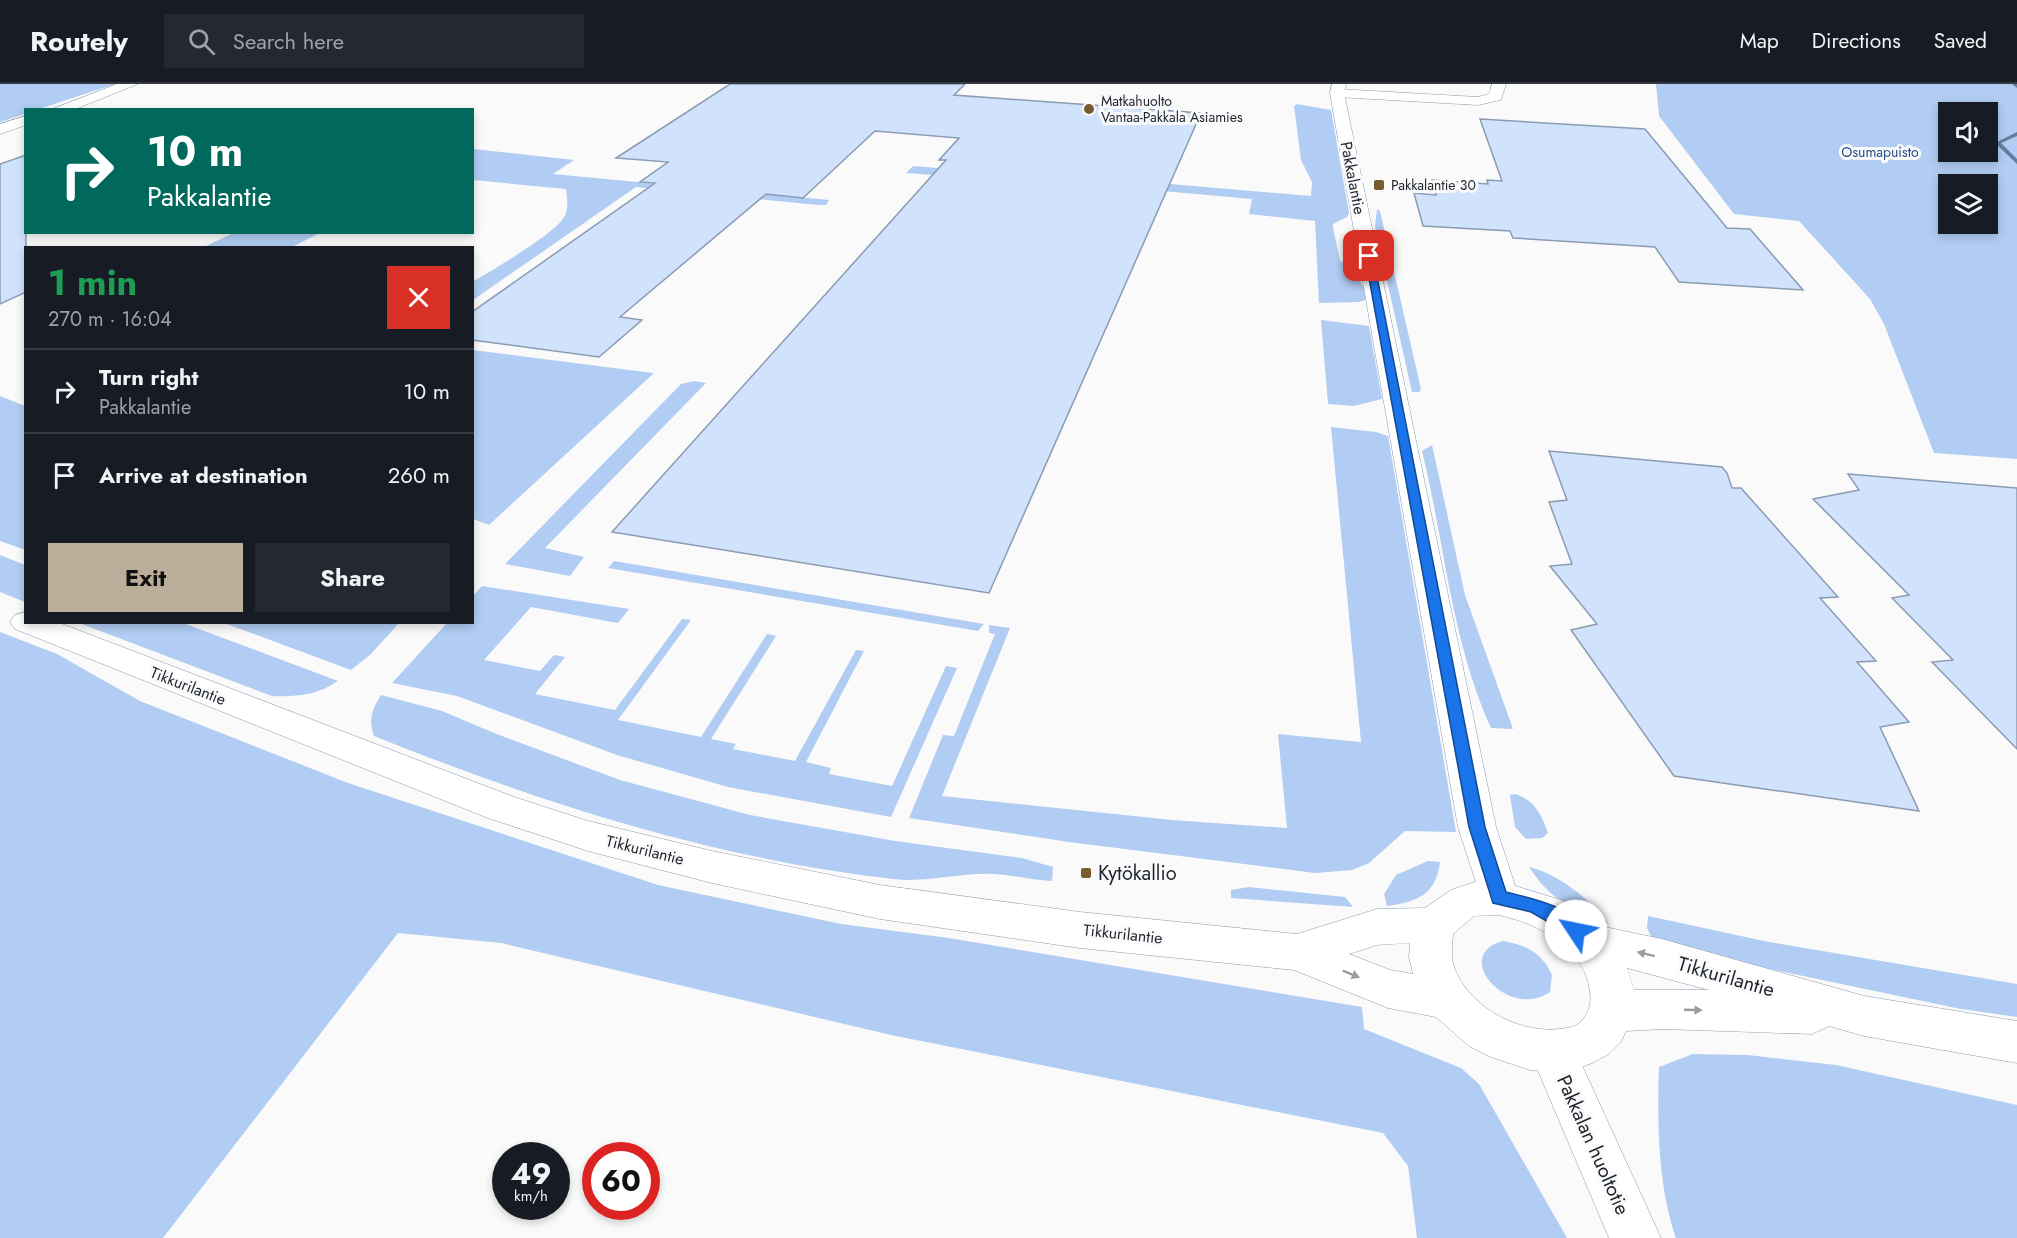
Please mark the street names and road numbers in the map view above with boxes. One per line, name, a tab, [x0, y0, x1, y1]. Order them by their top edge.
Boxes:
street label: Pakkalantie	[1335, 140, 1371, 216]
street label: Tikkurilantie	[147, 661, 229, 711]
street label: Tikkurilantie	[604, 829, 686, 871]
street label: Tikkurilantie	[1082, 918, 1164, 950]
street label: Tikkurilantie	[1674, 949, 1778, 1005]
street label: Pakkalan huoltotie	[1549, 1070, 1637, 1220]

